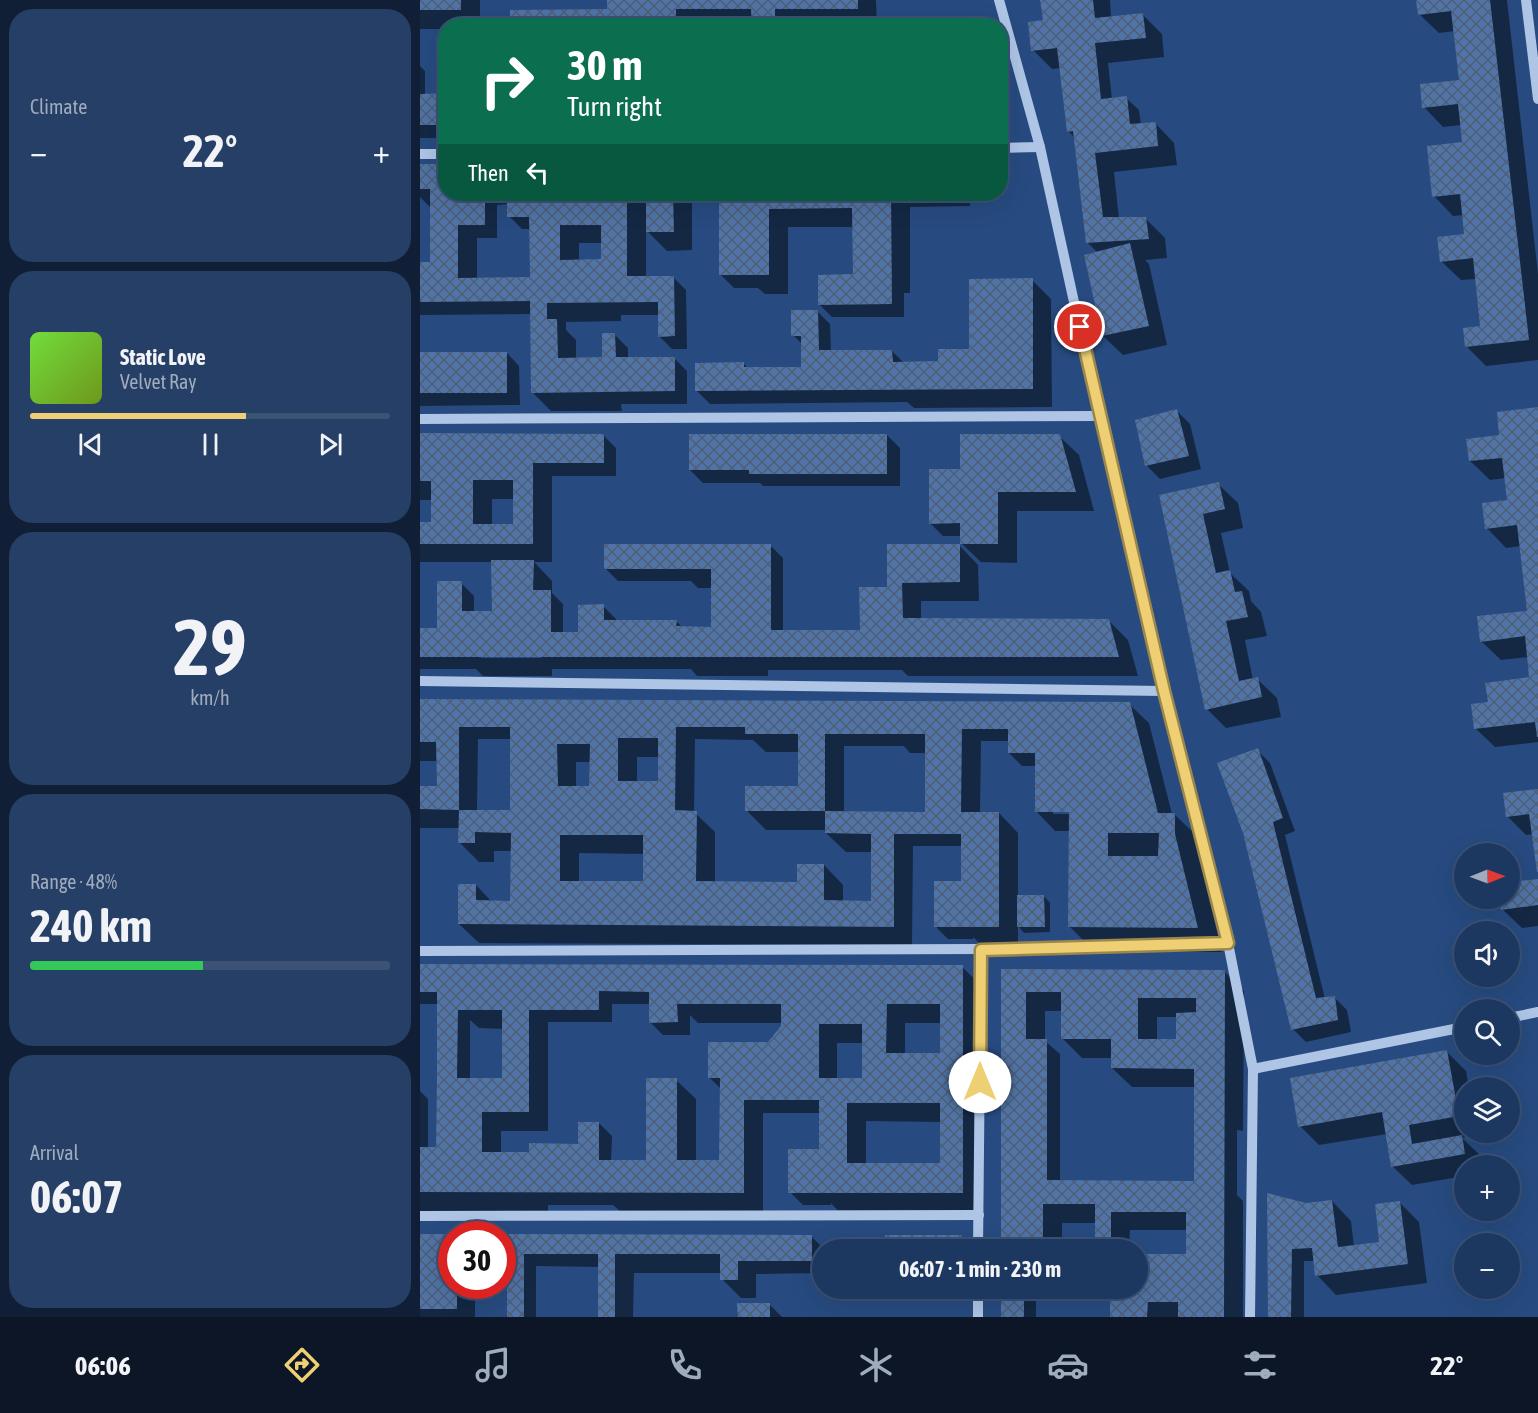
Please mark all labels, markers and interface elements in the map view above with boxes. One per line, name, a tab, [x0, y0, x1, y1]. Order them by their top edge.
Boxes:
text: 30 m	[567, 41, 642, 89]
icon: right	[468, 42, 546, 120]
text: Turn right	[567, 91, 662, 122]
text: Climate	[30, 95, 87, 118]
text: 22°	[183, 125, 237, 177]
text: −	[30, 132, 47, 170]
text: +	[373, 132, 390, 170]
icon: left	[521, 156, 554, 189]
text: Then	[468, 160, 509, 186]
pin	[1054, 301, 1105, 352]
icon: arrive	[1063, 310, 1096, 343]
text: Static Love	[120, 344, 206, 370]
text: Velvet Ray	[120, 370, 197, 393]
icon: previous	[74, 428, 107, 461]
icon: pause	[194, 428, 227, 461]
icon: next	[314, 428, 347, 461]
text: 29	[173, 602, 247, 692]
text: km/h	[190, 686, 230, 709]
north arrow	[1454, 843, 1520, 909]
map controls	[1454, 843, 1520, 1299]
text: Range · 48%	[30, 870, 117, 893]
text: 240 km	[30, 900, 152, 952]
button: sound	[1454, 921, 1520, 987]
button: search	[1454, 999, 1520, 1065]
position arrow	[948, 1050, 1012, 1114]
button: layers	[1454, 1077, 1520, 1143]
text: Arrival	[30, 1141, 79, 1164]
button: +	[1454, 1155, 1520, 1221]
text: 06:07	[30, 1171, 124, 1223]
speed limit sign: 30	[438, 1221, 516, 1299]
button: −	[1454, 1233, 1520, 1299]
text: 06:07 · 1 min · 230 m	[899, 1256, 1061, 1282]
icon: directions	[281, 1344, 323, 1386]
icon: music	[472, 1344, 514, 1386]
icon: phone	[664, 1344, 706, 1386]
icon: climate	[855, 1344, 897, 1386]
icon: car	[1047, 1344, 1089, 1386]
icon: filters	[1239, 1344, 1281, 1386]
text: 06:06	[75, 1350, 131, 1381]
text: 22°	[1430, 1350, 1463, 1381]

